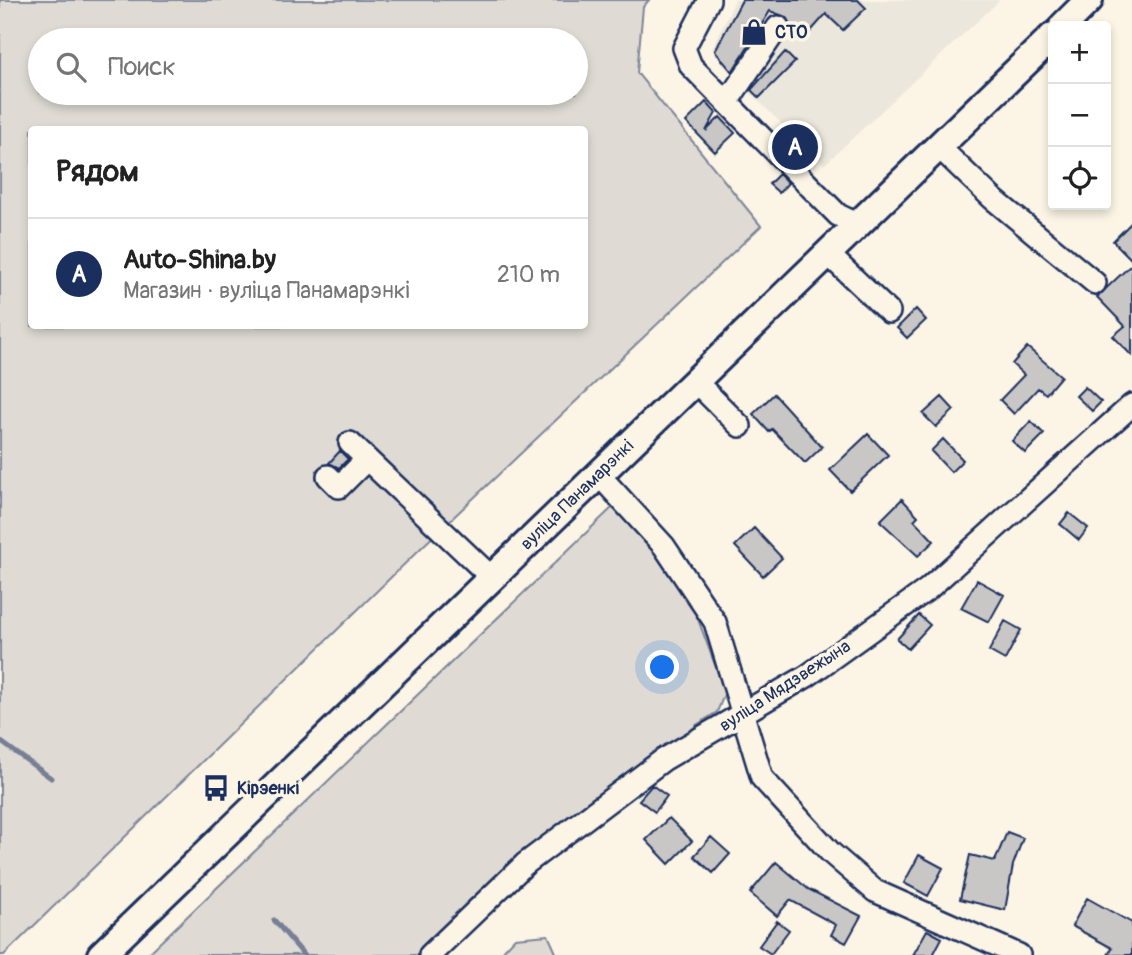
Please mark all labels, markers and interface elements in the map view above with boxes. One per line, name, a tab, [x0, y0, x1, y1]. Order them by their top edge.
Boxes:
shop icon: СТО	[739, 17, 769, 47]
place label: СТО	[775, 21, 808, 44]
map controls	[1048, 21, 1111, 210]
button: +	[1048, 21, 1111, 84]
search box	[28, 28, 588, 105]
icon: search	[52, 48, 90, 86]
text: Поиск	[108, 51, 176, 83]
button: −	[1048, 84, 1111, 147]
pin: A	[772, 121, 818, 173]
button: locate	[1048, 147, 1111, 210]
text: Рядом	[56, 153, 139, 190]
text: Auto-Shina.by	[123, 244, 276, 276]
text: A	[72, 260, 86, 289]
text: 210 m	[497, 260, 560, 289]
text: Магазин · вуліца Панамарэнкі	[123, 276, 410, 305]
street label: вуліца Панамарэнкі	[515, 435, 639, 555]
street label: вуліца Мядзвежына	[715, 635, 855, 737]
your location	[645, 650, 679, 684]
bus stop icon: Кірэенкі	[201, 773, 231, 803]
place label: Кірэенкі	[237, 777, 299, 800]

